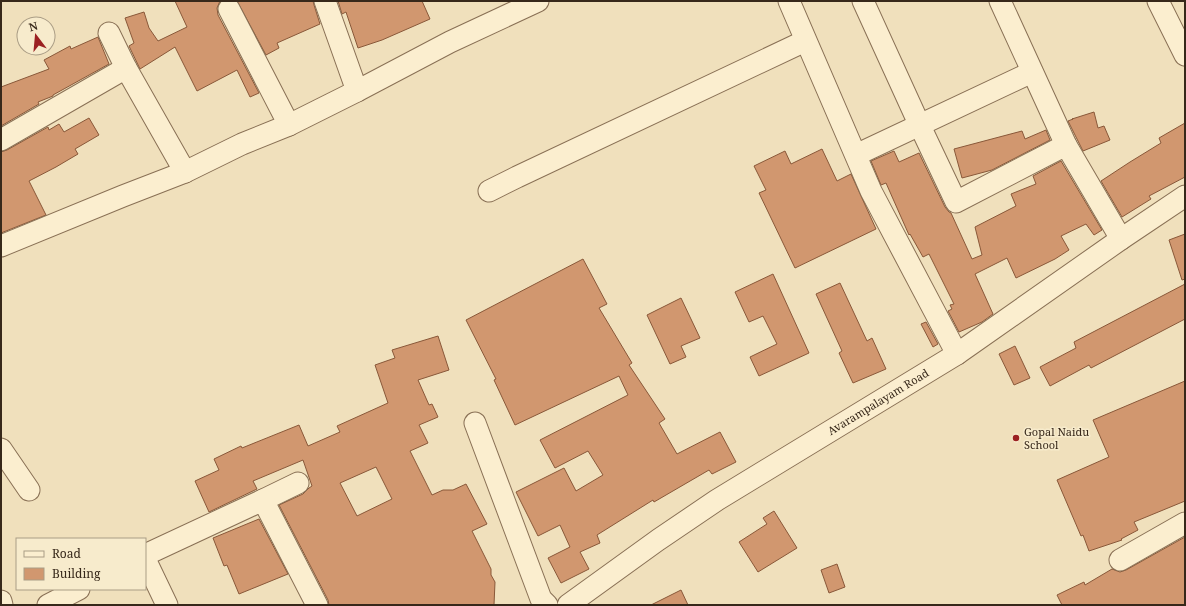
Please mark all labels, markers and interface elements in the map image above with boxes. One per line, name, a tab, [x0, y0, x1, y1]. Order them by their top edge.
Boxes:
north arrow	[16, 16, 56, 56]
text: N	[27, 17, 40, 34]
street label: Avarampalayam Road	[825, 365, 932, 438]
place label: Gopal Naidu School	[1024, 424, 1089, 452]
marker: Gopal Naidu School	[1011, 433, 1021, 443]
legend	[16, 538, 146, 590]
text: Road	[52, 545, 82, 562]
text: Building	[52, 565, 101, 582]

